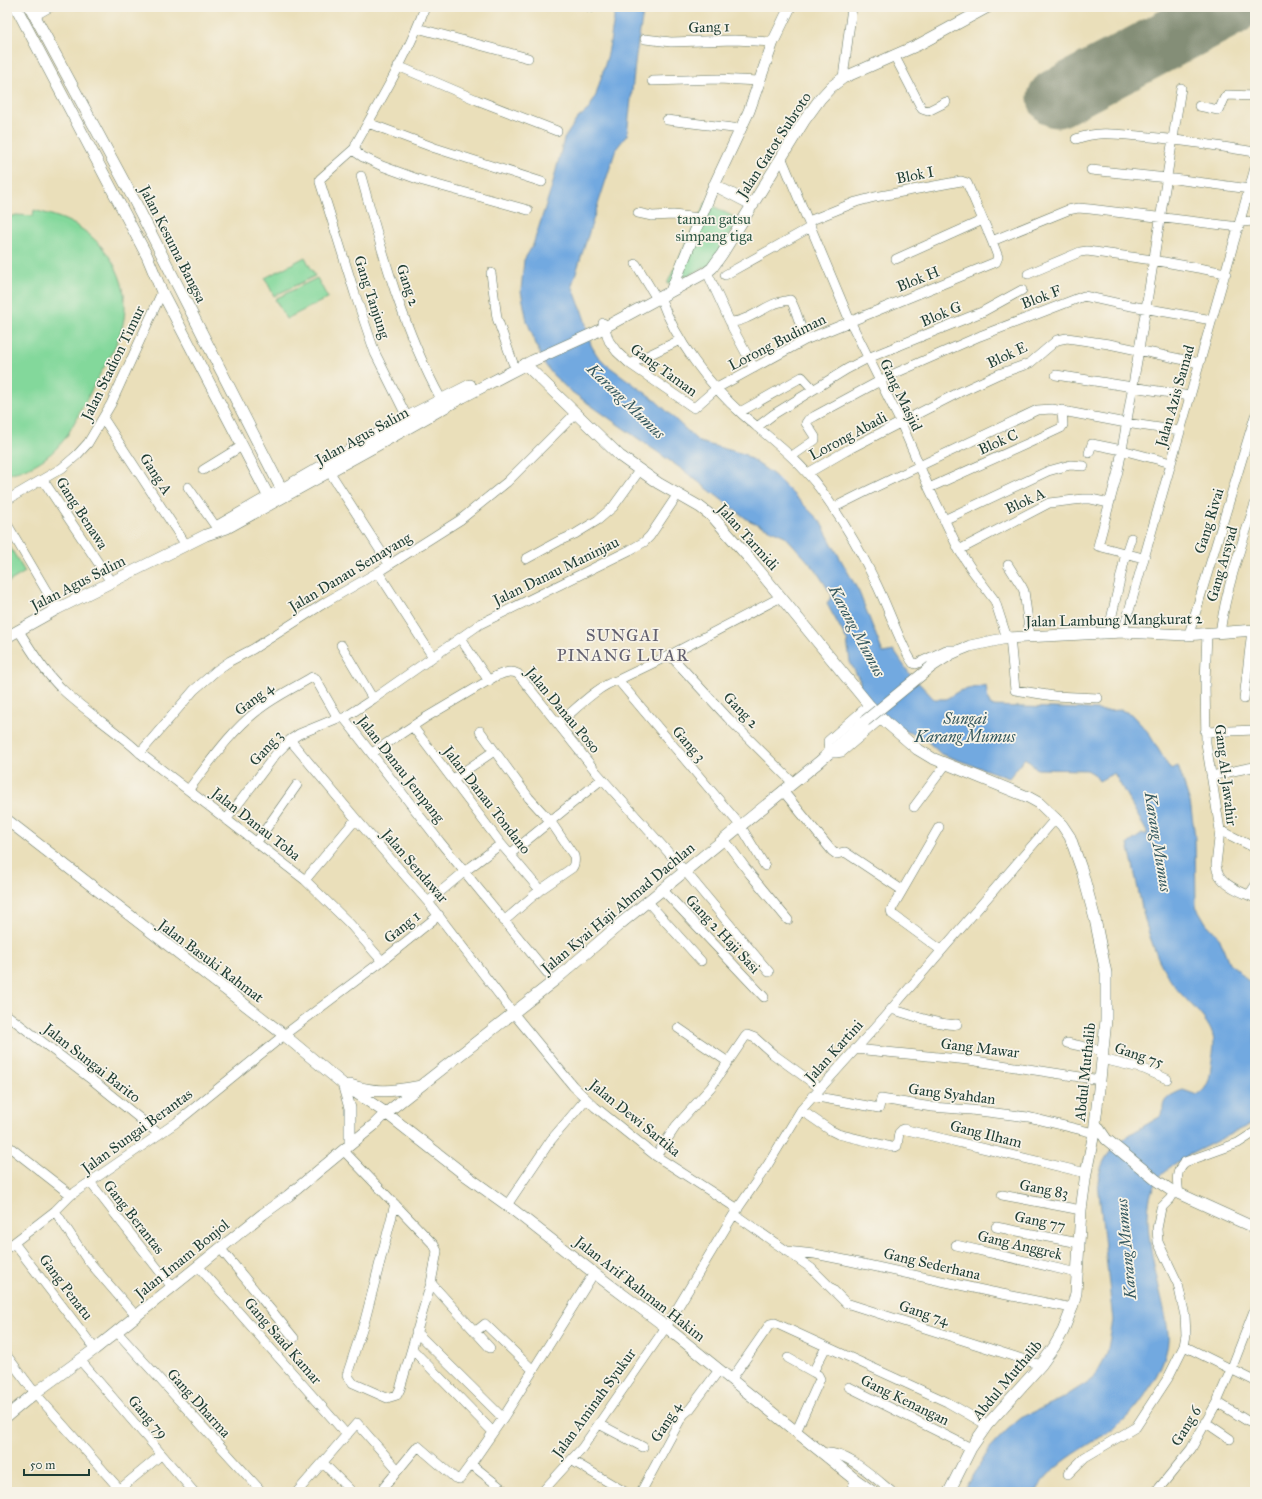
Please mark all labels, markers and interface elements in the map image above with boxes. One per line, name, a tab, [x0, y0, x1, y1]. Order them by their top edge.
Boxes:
street label: Gang 1	[688, 17, 730, 37]
street label: Jalan Gatot Subroto	[732, 88, 816, 204]
street label: Blok I	[895, 163, 935, 187]
street label: Jalan Kesuma Bangsa	[134, 181, 211, 307]
park label: taman gatsu simpang tiga	[675, 210, 753, 245]
street label: Gang Tanjung	[350, 253, 394, 342]
street label: Gang 2	[392, 262, 424, 309]
street label: Blok H	[894, 262, 942, 296]
street label: Blok F	[1018, 281, 1064, 313]
street label: Blok G	[918, 297, 964, 331]
street label: Jalan Stadion Timur	[77, 302, 150, 425]
street label: Lorong Budiman	[725, 310, 829, 374]
street label: Blok E	[984, 338, 1030, 372]
street label: Gang Taman	[627, 340, 701, 400]
street label: Jalan Azis Samad	[1151, 343, 1199, 451]
street label: Gang Masjid	[876, 356, 926, 434]
water label: Karang Mumus	[582, 358, 669, 443]
street label: Jalan Agus Salim	[311, 403, 412, 471]
street label: Lorong Abadi	[806, 408, 890, 464]
street label: Blok C	[975, 425, 1021, 459]
street label: Gang A	[136, 450, 176, 498]
street label: Gang Benawa	[52, 474, 112, 553]
street label: Blok A	[1002, 484, 1048, 518]
street label: Gang Rivai	[1190, 486, 1228, 556]
street label: Jalan Tarmidi	[711, 498, 783, 575]
street label: Gang Arsyad	[1203, 524, 1241, 604]
street label: Jalan Danau Semayang	[284, 528, 416, 618]
street label: Jalan Danau Maninjau	[488, 533, 622, 611]
street label: Jalan Agus Salim	[26, 551, 129, 616]
water label: Karang Mumus	[824, 581, 889, 680]
street label: Jalan Lambung Mangkurat 2	[1023, 609, 1203, 632]
district label: SUNGAI PINANG LUAR	[557, 625, 689, 666]
street label: Jalan Danau Poso	[520, 662, 604, 758]
street label: Gang 4	[231, 678, 277, 719]
street label: Gang 2	[720, 688, 763, 732]
water label: Sungai Karang Mumus	[914, 709, 1016, 746]
street label: Jalan Danau Jempang	[351, 710, 449, 828]
street label: Gang 3	[669, 722, 709, 766]
street label: Gang Al-Jawahir	[1210, 723, 1241, 827]
street label: Gang 3	[245, 727, 287, 769]
street label: Jalan Danau Tondano	[437, 741, 535, 858]
street label: Jalan Danau Toba	[206, 782, 305, 866]
water label: Karang Mumus	[1141, 790, 1175, 894]
street label: Jalan Sendawar	[376, 824, 452, 908]
street label: Jalan Kyai Haji Ahmad Dachlan	[536, 839, 699, 979]
street label: Gang 2 Haji Sasi	[682, 891, 764, 977]
street label: Gang 1	[380, 907, 424, 947]
street label: Jalan Basuki Rahmat	[153, 914, 268, 1008]
street label: Jalan Kartini	[800, 1016, 868, 1088]
street label: Jalan Sungai Barito	[38, 1018, 144, 1107]
street label: Abdul Muthalib	[1071, 1022, 1099, 1123]
street label: Gang Mawar	[940, 1034, 1021, 1062]
street label: Gang 75	[1112, 1039, 1166, 1071]
street label: Jalan Dewi Sartika	[583, 1074, 685, 1162]
street label: Gang Syahdan	[907, 1080, 997, 1108]
street label: Jalan Sungai Berantas	[76, 1085, 196, 1179]
street label: Gang Ilham	[948, 1116, 1024, 1152]
street label: Gang 83	[1018, 1175, 1070, 1203]
street label: Gang Berantas	[100, 1176, 168, 1258]
water label: Karang Mumus	[1112, 1198, 1140, 1301]
street label: Gang 77	[1013, 1207, 1067, 1235]
street label: Jalan Imam Bonjol	[130, 1215, 234, 1305]
street label: Gang Anggrek	[976, 1226, 1064, 1264]
street label: Jalan Arif Rahman Hakim	[569, 1231, 709, 1347]
street label: Gang Sederhana	[882, 1244, 983, 1284]
street label: Gang Penatu	[35, 1250, 97, 1324]
street label: Gang Saad Kamar	[240, 1294, 326, 1388]
street label: Gang 74	[897, 1296, 952, 1330]
street label: Abdul Muthalib	[968, 1336, 1046, 1424]
street label: Jalan Aminah Syukur	[547, 1345, 641, 1463]
street label: Gang Dharma	[163, 1365, 235, 1442]
street label: Gang Kenangan	[858, 1371, 952, 1429]
street label: Gang 79	[124, 1392, 172, 1442]
street label: Gang 4	[647, 1398, 686, 1445]
street label: Gang 6	[1167, 1402, 1206, 1449]
scale bar	[24, 1451, 89, 1477]
text: 50 m	[30, 1458, 55, 1472]

